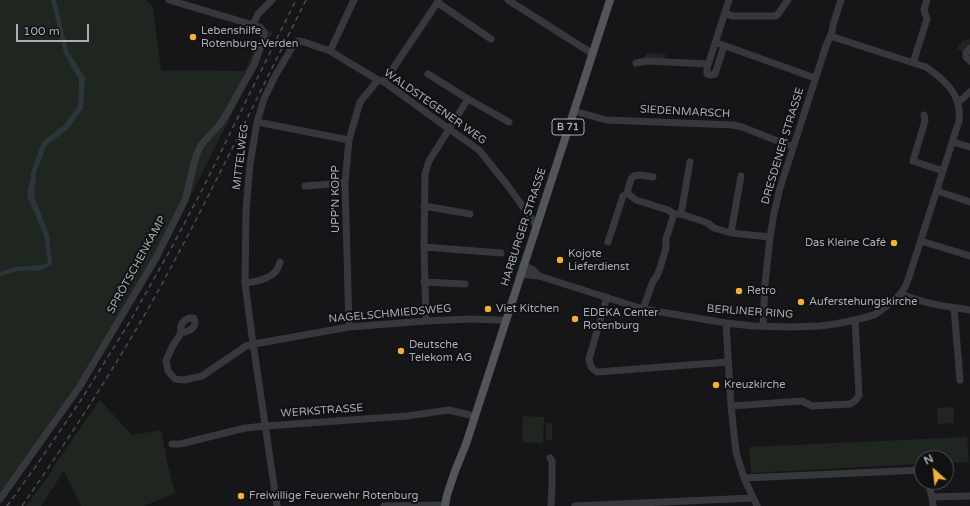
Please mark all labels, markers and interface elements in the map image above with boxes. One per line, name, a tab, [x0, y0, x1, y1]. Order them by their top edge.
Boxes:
scale bar	[18, 16, 91, 42]
text: 100 m	[23, 24, 60, 38]
place label: Lebenshilfe Rotenburg-Verden	[201, 24, 298, 50]
marker: Lebenshilfe Rotenburg-Verden	[188, 32, 198, 42]
street label: WALDSTEGENER WEG	[381, 67, 489, 147]
street label: DRESDENER STRASSE	[759, 86, 807, 206]
street label: SIEDENMARSCH	[640, 103, 730, 121]
road number: B 71	[552, 119, 584, 135]
street label: MITTELWEG	[230, 123, 252, 191]
street label: UPP'N KOPP	[329, 165, 343, 233]
street label: HARBURGER STRASSE	[499, 166, 549, 288]
street label: SPRÖTSCHENKAMP	[105, 214, 169, 316]
place label: Das Kleine Café	[805, 236, 886, 250]
marker: Das Kleine Café	[889, 238, 899, 248]
place label: Kojote Lieferdienst	[568, 247, 630, 273]
marker: Kojote Lieferdienst	[555, 255, 565, 265]
place label: Retro	[747, 284, 776, 298]
marker: Retro	[734, 286, 744, 296]
place label: Auferstehungskirche	[809, 295, 918, 309]
marker: Auferstehungskirche	[796, 297, 806, 307]
street label: NAGELSCHMIEDSWEG	[328, 302, 452, 326]
place label: Viet Kitchen	[496, 302, 559, 316]
street label: BERLINER RING	[706, 302, 794, 322]
marker: Viet Kitchen	[483, 304, 493, 314]
place label: EDEKA Center Rotenburg	[583, 306, 658, 332]
marker: EDEKA Center Rotenburg	[570, 314, 580, 324]
place label: Deutsche Telekom AG	[409, 338, 472, 364]
marker: Deutsche Telekom AG	[396, 346, 406, 356]
place label: Kreuzkirche	[724, 378, 785, 392]
marker: Kreuzkirche	[711, 380, 721, 390]
street label: WERKSTRASSE	[280, 402, 364, 420]
north arrow	[914, 450, 954, 490]
text: N	[922, 452, 936, 468]
place label: Freiwillige Feuerwehr Rotenburg	[249, 489, 418, 503]
marker: Freiwillige Feuerwehr Rotenburg	[236, 491, 246, 501]

